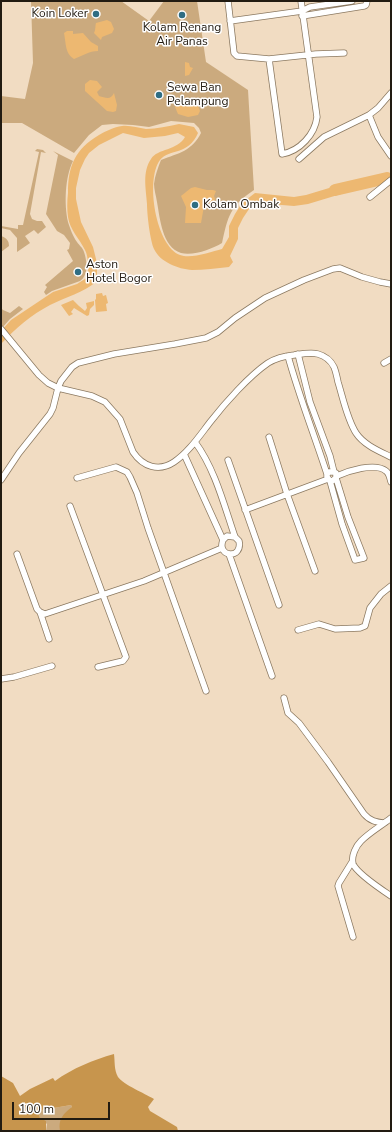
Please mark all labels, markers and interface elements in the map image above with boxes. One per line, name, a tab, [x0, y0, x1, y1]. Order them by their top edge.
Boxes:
place label: Koin Loker	[32, 7, 88, 21]
marker: Koin Loker	[91, 9, 101, 19]
marker: Kolam Renang Air Panas	[177, 10, 187, 20]
place label: Kolam Renang Air Panas	[143, 21, 221, 49]
place label: Sewa Ban Pelampung	[167, 81, 228, 109]
marker: Sewa Ban Pelampung	[154, 90, 164, 100]
place label: Kolam Ombak	[203, 198, 279, 212]
marker: Kolam Ombak	[190, 200, 200, 210]
place label: Aston Hotel Bogor	[86, 258, 152, 286]
marker: Aston Hotel Bogor	[73, 267, 83, 277]
scale bar	[14, 1094, 112, 1120]
text: 100 m	[19, 1101, 54, 1117]

